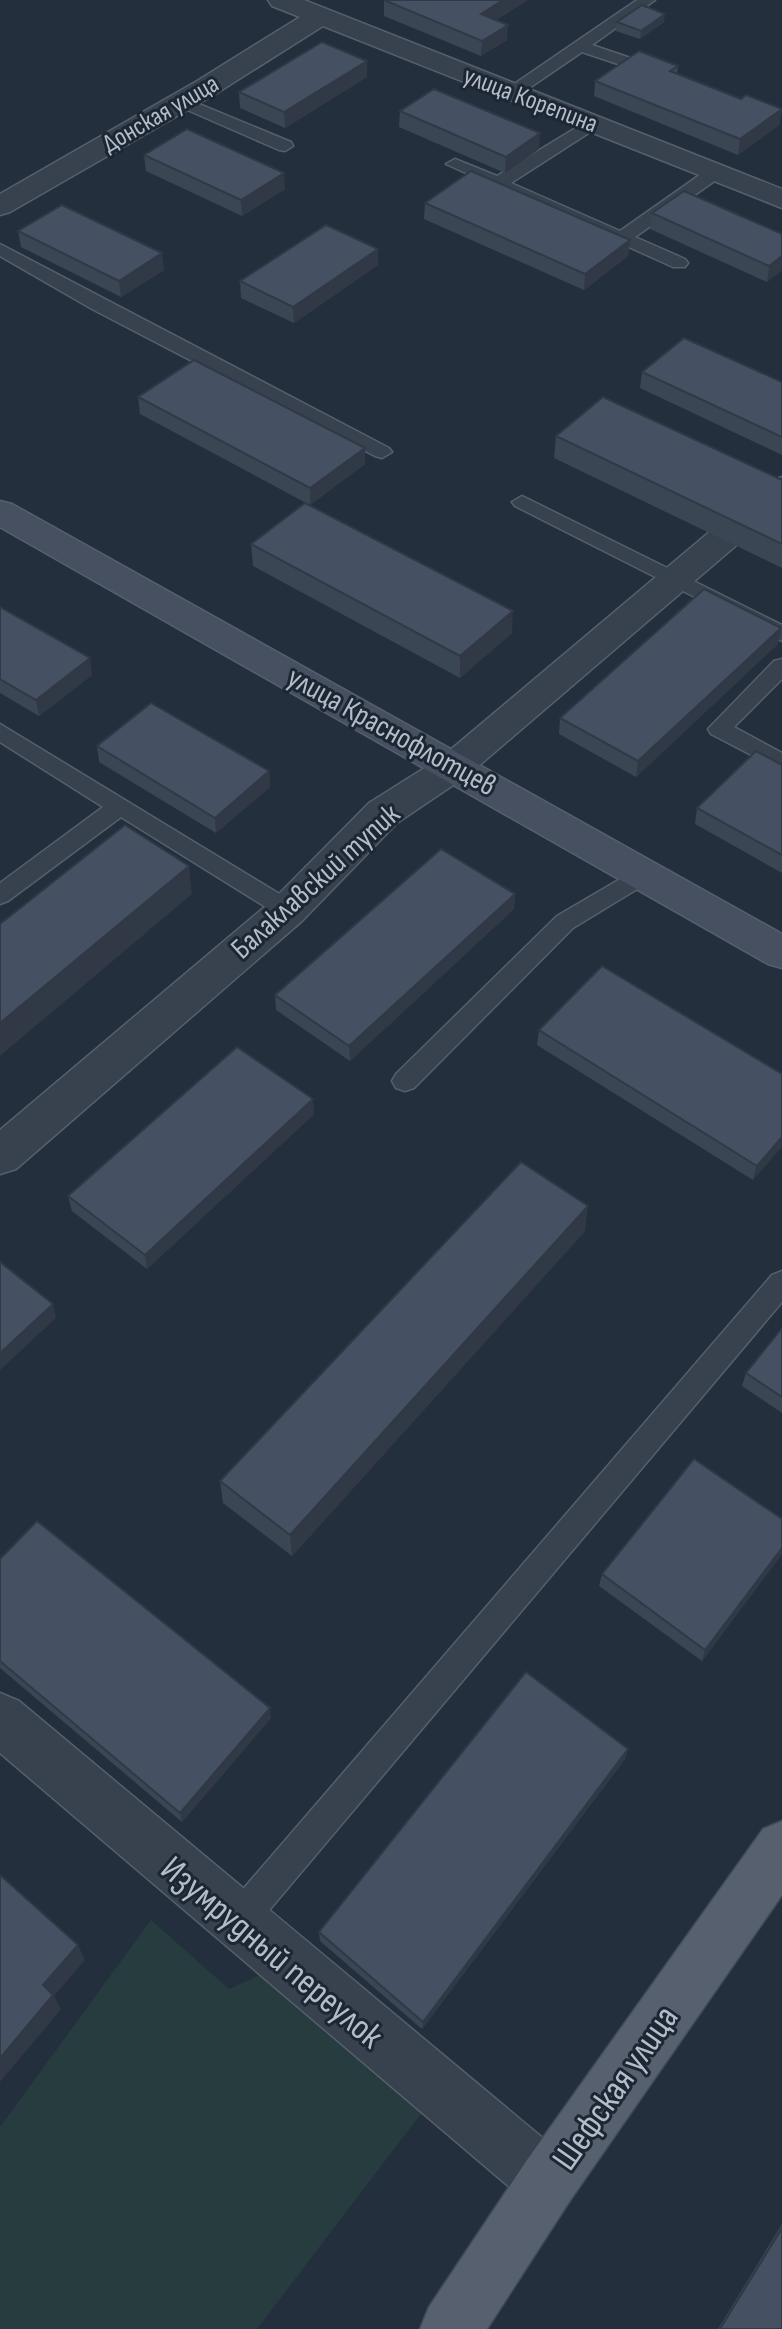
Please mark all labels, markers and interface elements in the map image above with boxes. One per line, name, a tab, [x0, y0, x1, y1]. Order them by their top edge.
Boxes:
street label: улица Корепина	[459, 61, 602, 140]
street label: Донская улица	[97, 69, 225, 160]
street label: улица Краснофлотцев	[281, 660, 502, 804]
street label: Балаклавский тупик	[224, 796, 408, 967]
street label: Изумрудный переулок	[152, 1848, 391, 2058]
street label: Шефская улица	[544, 1998, 688, 2179]

